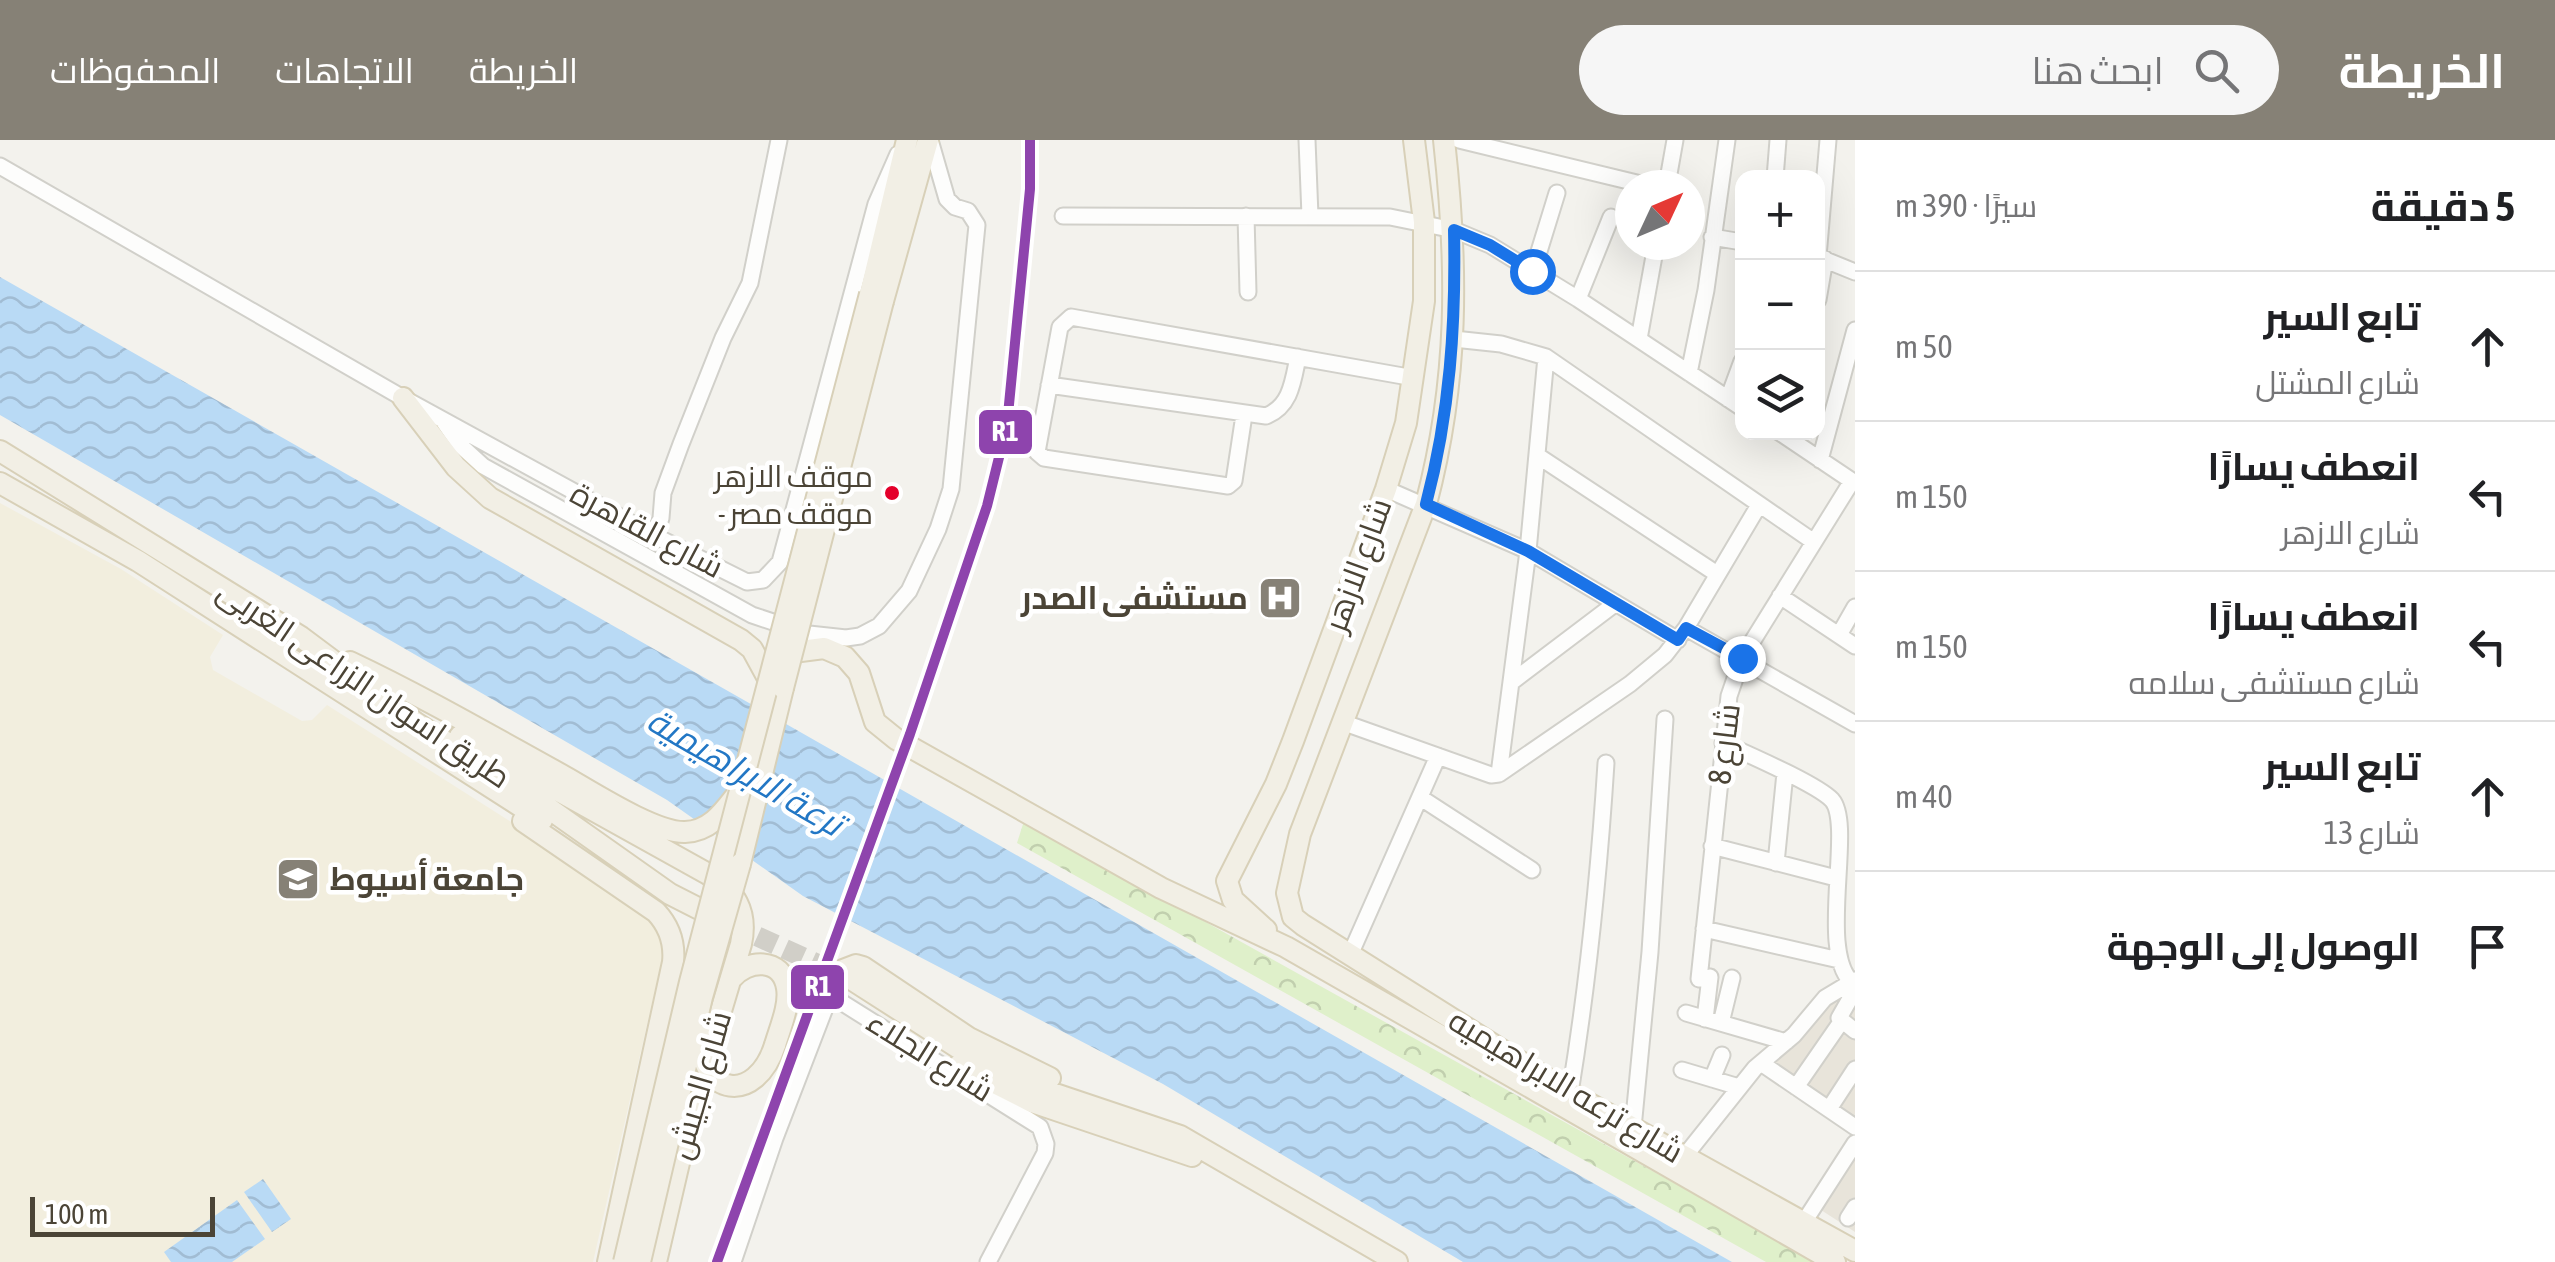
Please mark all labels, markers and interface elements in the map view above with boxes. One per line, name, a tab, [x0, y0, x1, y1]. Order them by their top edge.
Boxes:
search box	[1579, 25, 2279, 115]
icon: search	[2189, 43, 2244, 98]
text: الخريطة	[2339, 43, 2505, 98]
text: ابحث هنا	[2031, 49, 2164, 92]
text: المحفوظات	[50, 50, 220, 90]
text: الاتجاهات	[275, 50, 414, 90]
text: الخريطة	[469, 50, 578, 90]
north arrow	[1615, 170, 1705, 260]
map controls	[1735, 170, 1825, 440]
button: +	[1735, 170, 1825, 260]
text: 5 دقيقة	[2371, 182, 2515, 230]
text: سيرًا · 390 m	[1895, 187, 2037, 224]
route start	[1510, 249, 1556, 295]
button: −	[1735, 260, 1825, 350]
text: تابع السير	[2264, 295, 2420, 338]
icon: ahead	[2460, 319, 2515, 374]
text: 50 m	[1895, 328, 1953, 365]
button: layers	[1735, 350, 1825, 440]
text: شارع المشتل	[2255, 364, 2420, 401]
line badge: R1	[977, 408, 1034, 456]
text: R1	[991, 415, 1019, 447]
text: انعطف يسارًا	[2208, 445, 2420, 488]
place label: موقف الازهر - موقف مصر	[712, 459, 873, 531]
icon: left	[2460, 469, 2515, 524]
street label: شارع القاهرة	[563, 474, 730, 589]
text: 150 m	[1895, 478, 1968, 515]
marker: موقف الازهر - موقف مصر	[882, 483, 902, 503]
street label: شارع الازهر	[1316, 493, 1402, 640]
text: شارع الازهر	[2281, 514, 2420, 551]
street label: طريق اسوان الزراعى الغربى	[210, 572, 518, 797]
hospital icon: مستشفى الصدر	[1257, 575, 1303, 621]
place label: مستشفى الصدر	[1020, 579, 1248, 617]
text: انعطف يسارًا	[2208, 595, 2420, 638]
icon: left	[2460, 619, 2515, 674]
text: 150 m	[1895, 628, 1968, 665]
route end	[1720, 636, 1766, 682]
text: شارع مستشفى سلامه	[2129, 664, 2420, 701]
water label: ترعة الابراهيمية	[640, 699, 855, 847]
street label: شارع 8	[1700, 701, 1751, 787]
text: تابع السير	[2264, 745, 2420, 788]
icon: ahead	[2460, 769, 2515, 824]
text: 40 m	[1895, 778, 1953, 815]
text: شارع 13	[2324, 814, 2420, 851]
school or university icon: جامعة أسيوط	[275, 856, 321, 902]
place label: جامعة أسيوط	[330, 858, 524, 898]
icon: arrive	[2460, 919, 2515, 974]
text: الوصول إلى الوجهة	[2107, 925, 2420, 968]
line badge: R1	[789, 963, 846, 1011]
text: R1	[804, 970, 832, 1002]
street label: شارع ترعه الابراهيميه	[1440, 1001, 1690, 1174]
street label: شارع الجلاء	[858, 1002, 1000, 1112]
street label: شارع الجيش	[661, 1007, 742, 1164]
scale bar	[30, 1192, 215, 1236]
text: 100 m	[45, 1198, 108, 1230]

